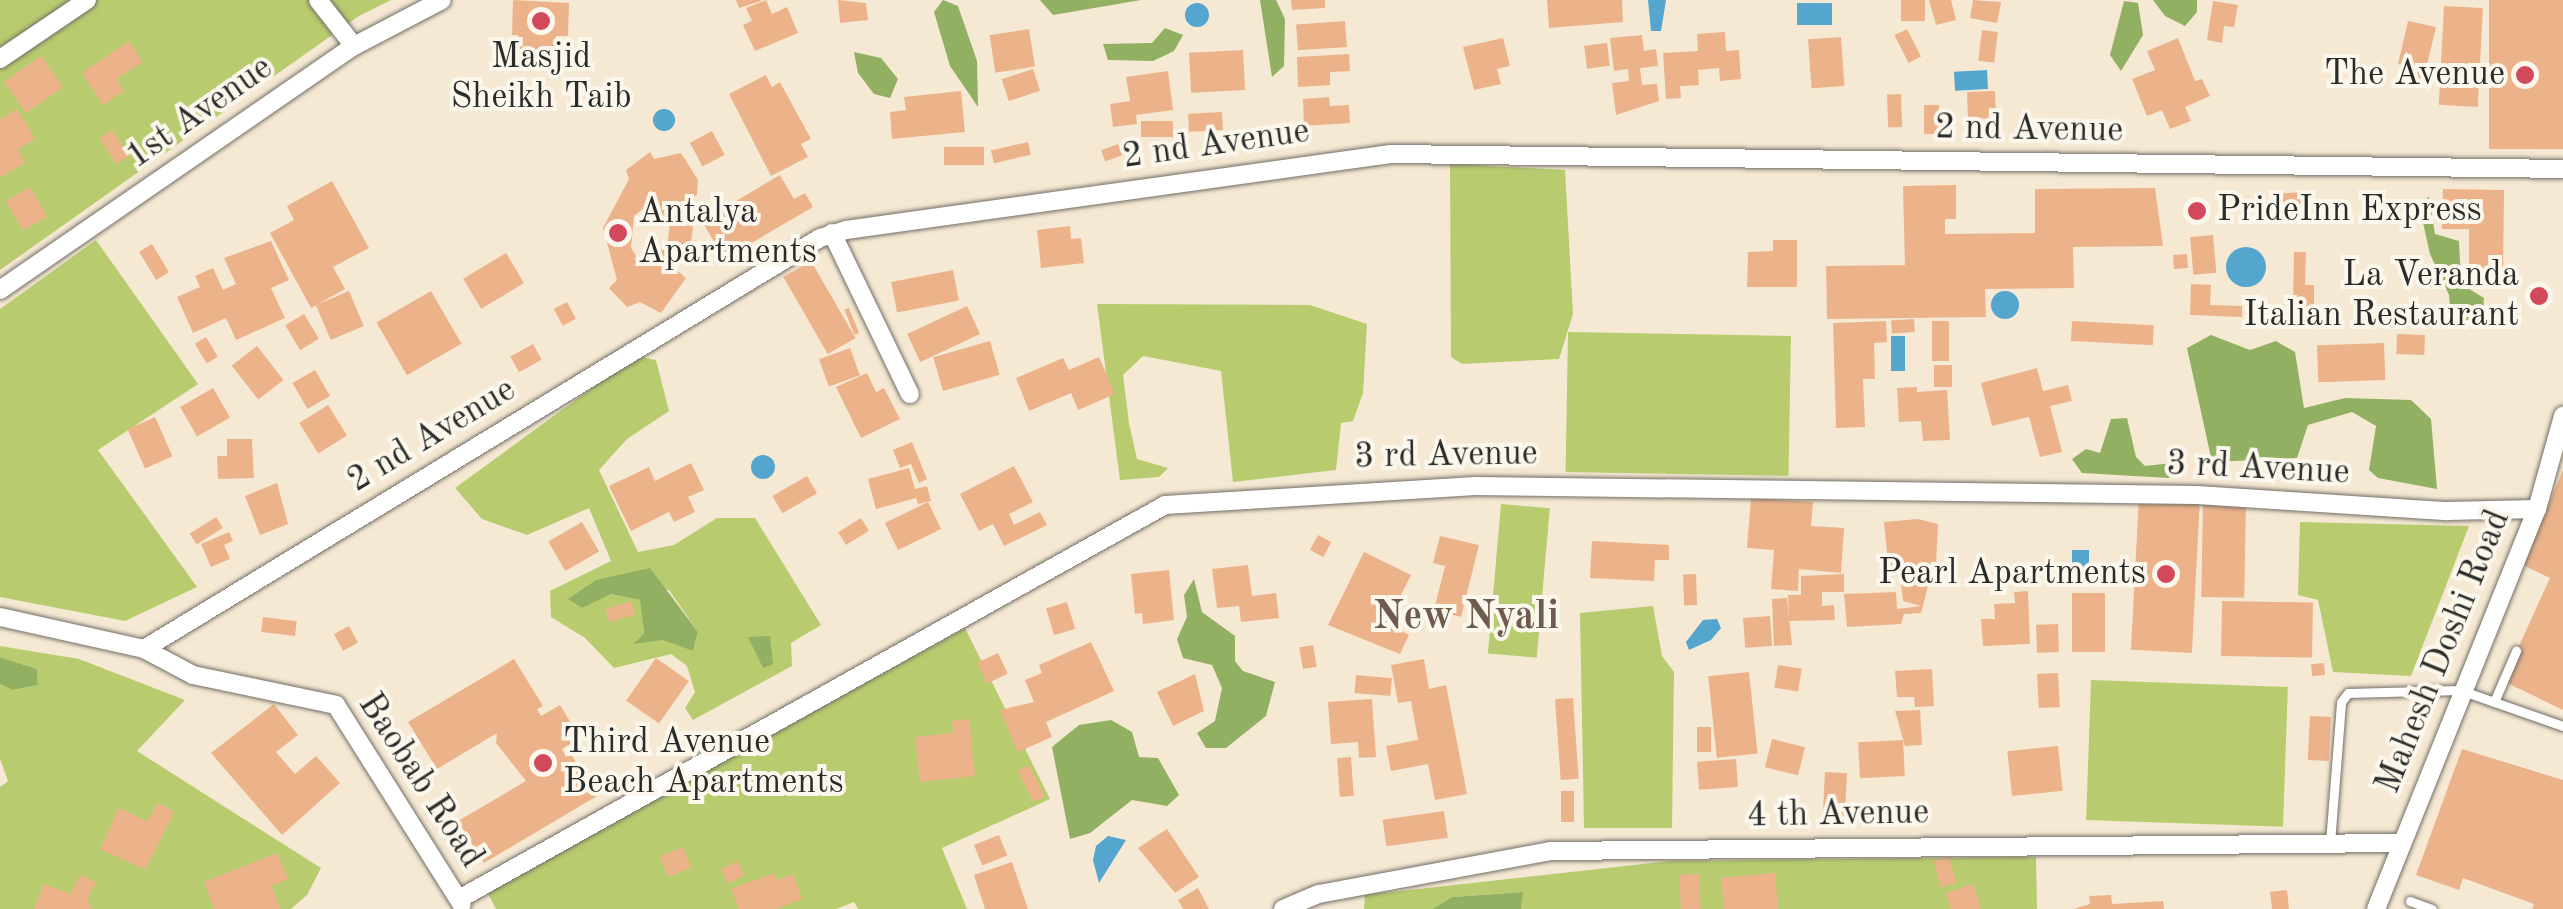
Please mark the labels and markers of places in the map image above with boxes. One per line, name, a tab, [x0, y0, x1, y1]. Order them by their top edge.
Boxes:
marker: Masjid Sheikh Taib	[530, 10, 552, 32]
place label: Masjid Sheikh Taib	[450, 37, 632, 119]
place label: The Avenue	[2324, 54, 2505, 96]
marker: The Avenue	[2514, 64, 2536, 86]
place label: PrideInn Express	[2217, 190, 2482, 232]
place label: Antalya Apartments	[638, 192, 817, 274]
marker: PrideInn Express	[2186, 200, 2208, 222]
marker: Antalya Apartments	[607, 222, 629, 244]
place label: La Veranda Italian Restaurant	[2243, 255, 2519, 337]
marker: La Veranda Italian Restaurant	[2528, 285, 2550, 307]
place label: Pearl Apartments	[1878, 553, 2146, 595]
marker: Pearl Apartments	[2155, 563, 2177, 585]
place label: Third Avenue Beach Apartments	[563, 722, 844, 804]
marker: Third Avenue Beach Apartments	[532, 752, 554, 774]

